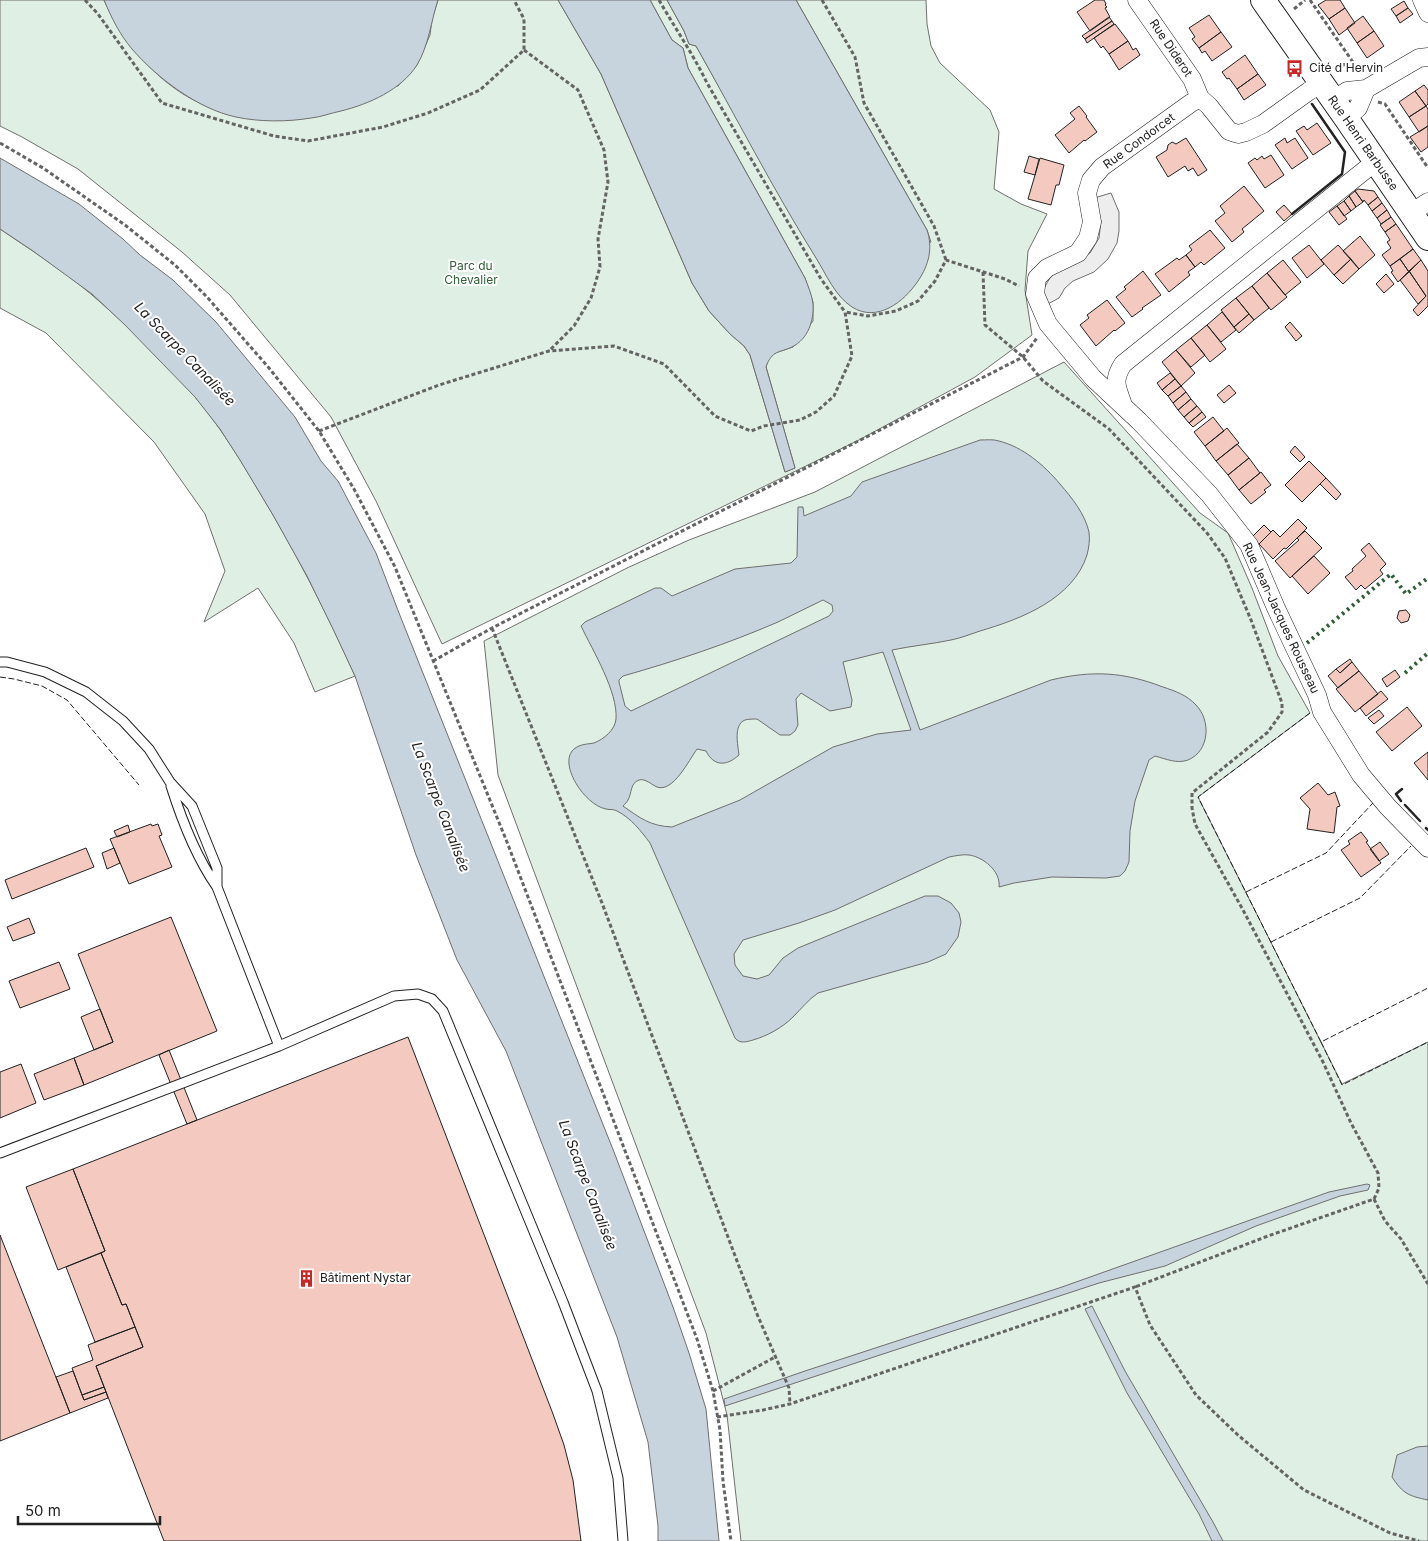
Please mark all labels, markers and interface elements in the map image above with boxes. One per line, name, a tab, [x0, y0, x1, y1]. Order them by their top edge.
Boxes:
street label: Rue Diderot	[1147, 16, 1196, 80]
bus stop icon: Cité d'Hervin	[1285, 58, 1305, 78]
place label: Cité d'Hervin	[1309, 60, 1383, 75]
street label: Rue Henri Barbusse	[1325, 92, 1402, 193]
street label: Rue Condorcet	[1100, 110, 1178, 172]
park label: Parc du Chevalier	[444, 258, 498, 287]
water label: La Scarpe Canalisée	[131, 298, 239, 409]
street label: Rue Jean-Jacques Rousseau	[1240, 540, 1323, 696]
water label: La Scarpe Canalisée	[409, 739, 474, 874]
water label: La Scarpe Canalisée	[556, 1117, 621, 1252]
building icon: Bâtiment Nystar	[296, 1268, 316, 1288]
place label: Bâtiment Nystar	[320, 1270, 411, 1285]
scale bar	[18, 1494, 160, 1526]
text: 50 m	[25, 1501, 61, 1520]

